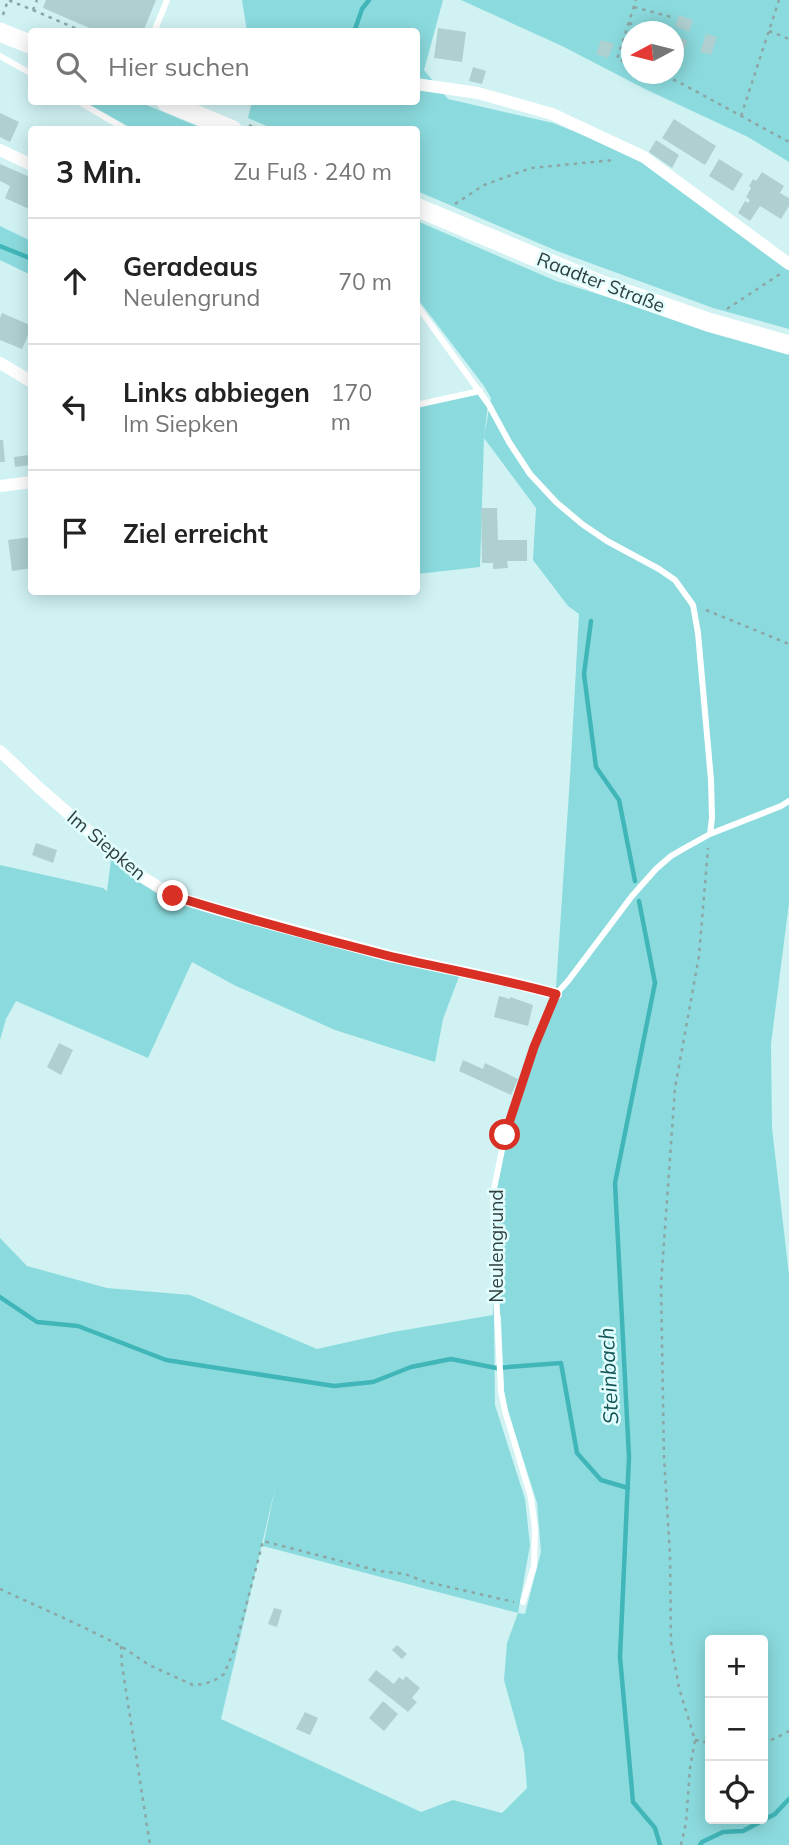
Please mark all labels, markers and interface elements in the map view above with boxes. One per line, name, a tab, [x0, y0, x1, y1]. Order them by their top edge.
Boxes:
north arrow	[621, 21, 684, 84]
search box	[28, 28, 420, 105]
icon: search	[52, 48, 90, 86]
text: Hier suchen	[108, 50, 250, 83]
text: 3 Min.	[56, 153, 142, 191]
text: Zu Fuß · 240 m	[234, 157, 392, 186]
street label: Raadter Straße	[534, 247, 668, 317]
text: Geradeaus	[123, 250, 258, 283]
icon: ahead	[56, 262, 94, 300]
text: 70 m	[338, 267, 392, 296]
text: Neulengrund	[123, 283, 260, 312]
text: Links abbiegen	[123, 376, 310, 409]
text: 170 m	[331, 378, 372, 436]
icon: left	[56, 388, 94, 426]
text: Im Siepken	[123, 409, 239, 438]
icon: arrive	[56, 514, 94, 552]
text: Ziel erreicht	[123, 517, 268, 550]
street label: Im Siepken	[63, 805, 151, 885]
route end	[157, 880, 188, 911]
route start	[489, 1119, 520, 1150]
street label: Neulengrund	[484, 1189, 508, 1303]
water label: Steinbach	[592, 1327, 624, 1425]
map controls	[705, 1635, 768, 1824]
button: +	[705, 1635, 768, 1698]
button: −	[705, 1698, 768, 1761]
button: locate	[705, 1761, 768, 1824]

